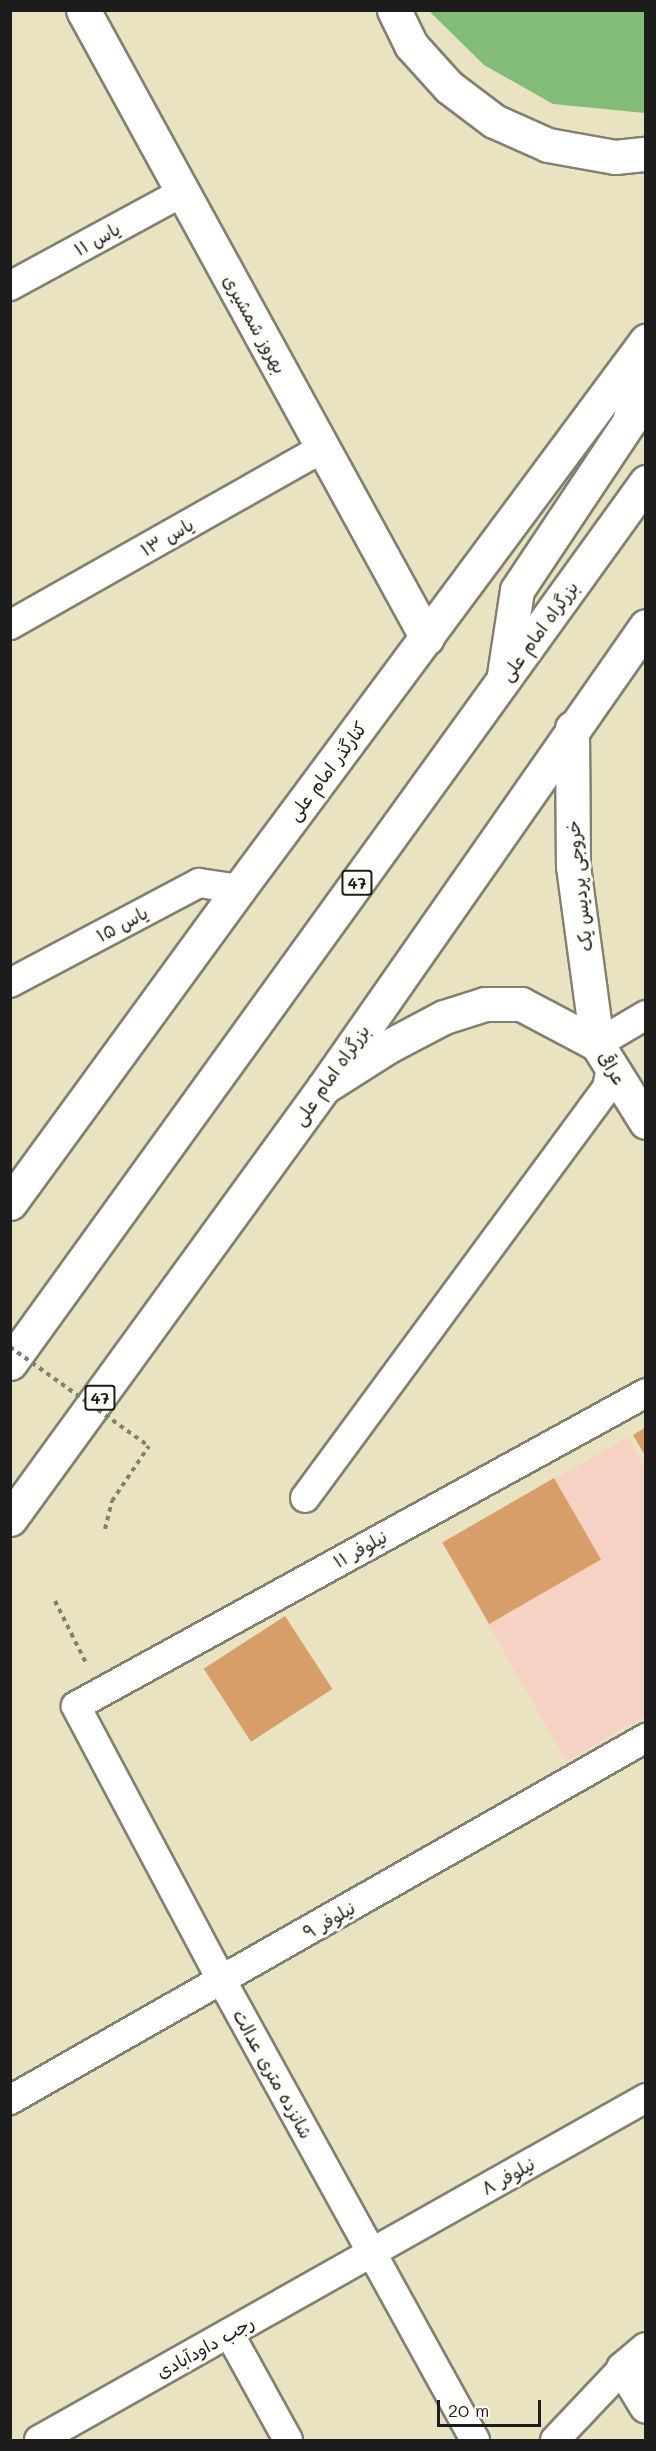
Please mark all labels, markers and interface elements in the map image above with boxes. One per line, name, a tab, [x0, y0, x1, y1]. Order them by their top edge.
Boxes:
street label: یاس ۱۱	[70, 218, 124, 260]
street label: بهروز شمشیری	[219, 271, 291, 377]
street label: یاس ۱۳	[137, 513, 197, 561]
street label: بزرگراه امام علی	[495, 577, 583, 685]
street label: کنارگذر امام علی	[283, 717, 371, 825]
street label: خروجی پردیس یک	[561, 819, 597, 953]
road number: 47	[340, 870, 374, 896]
street label: یاس ۱۵	[93, 902, 151, 946]
street label: بزرگراه امام علی	[288, 1020, 374, 1130]
street label: عراقی	[593, 1047, 631, 1089]
road number: 47	[84, 1385, 116, 1411]
street label: نیلوفر ۱۱	[329, 1526, 391, 1572]
street label: نیلوفر ۹	[299, 1897, 359, 1943]
street label: شانزده متری عدالت	[229, 2006, 317, 2142]
street label: نیلوفر ۸	[478, 2153, 538, 2199]
street label: رجب داودآبادی	[152, 2311, 258, 2383]
scale bar	[440, 2388, 544, 2426]
text: 20 m	[448, 2398, 489, 2422]

